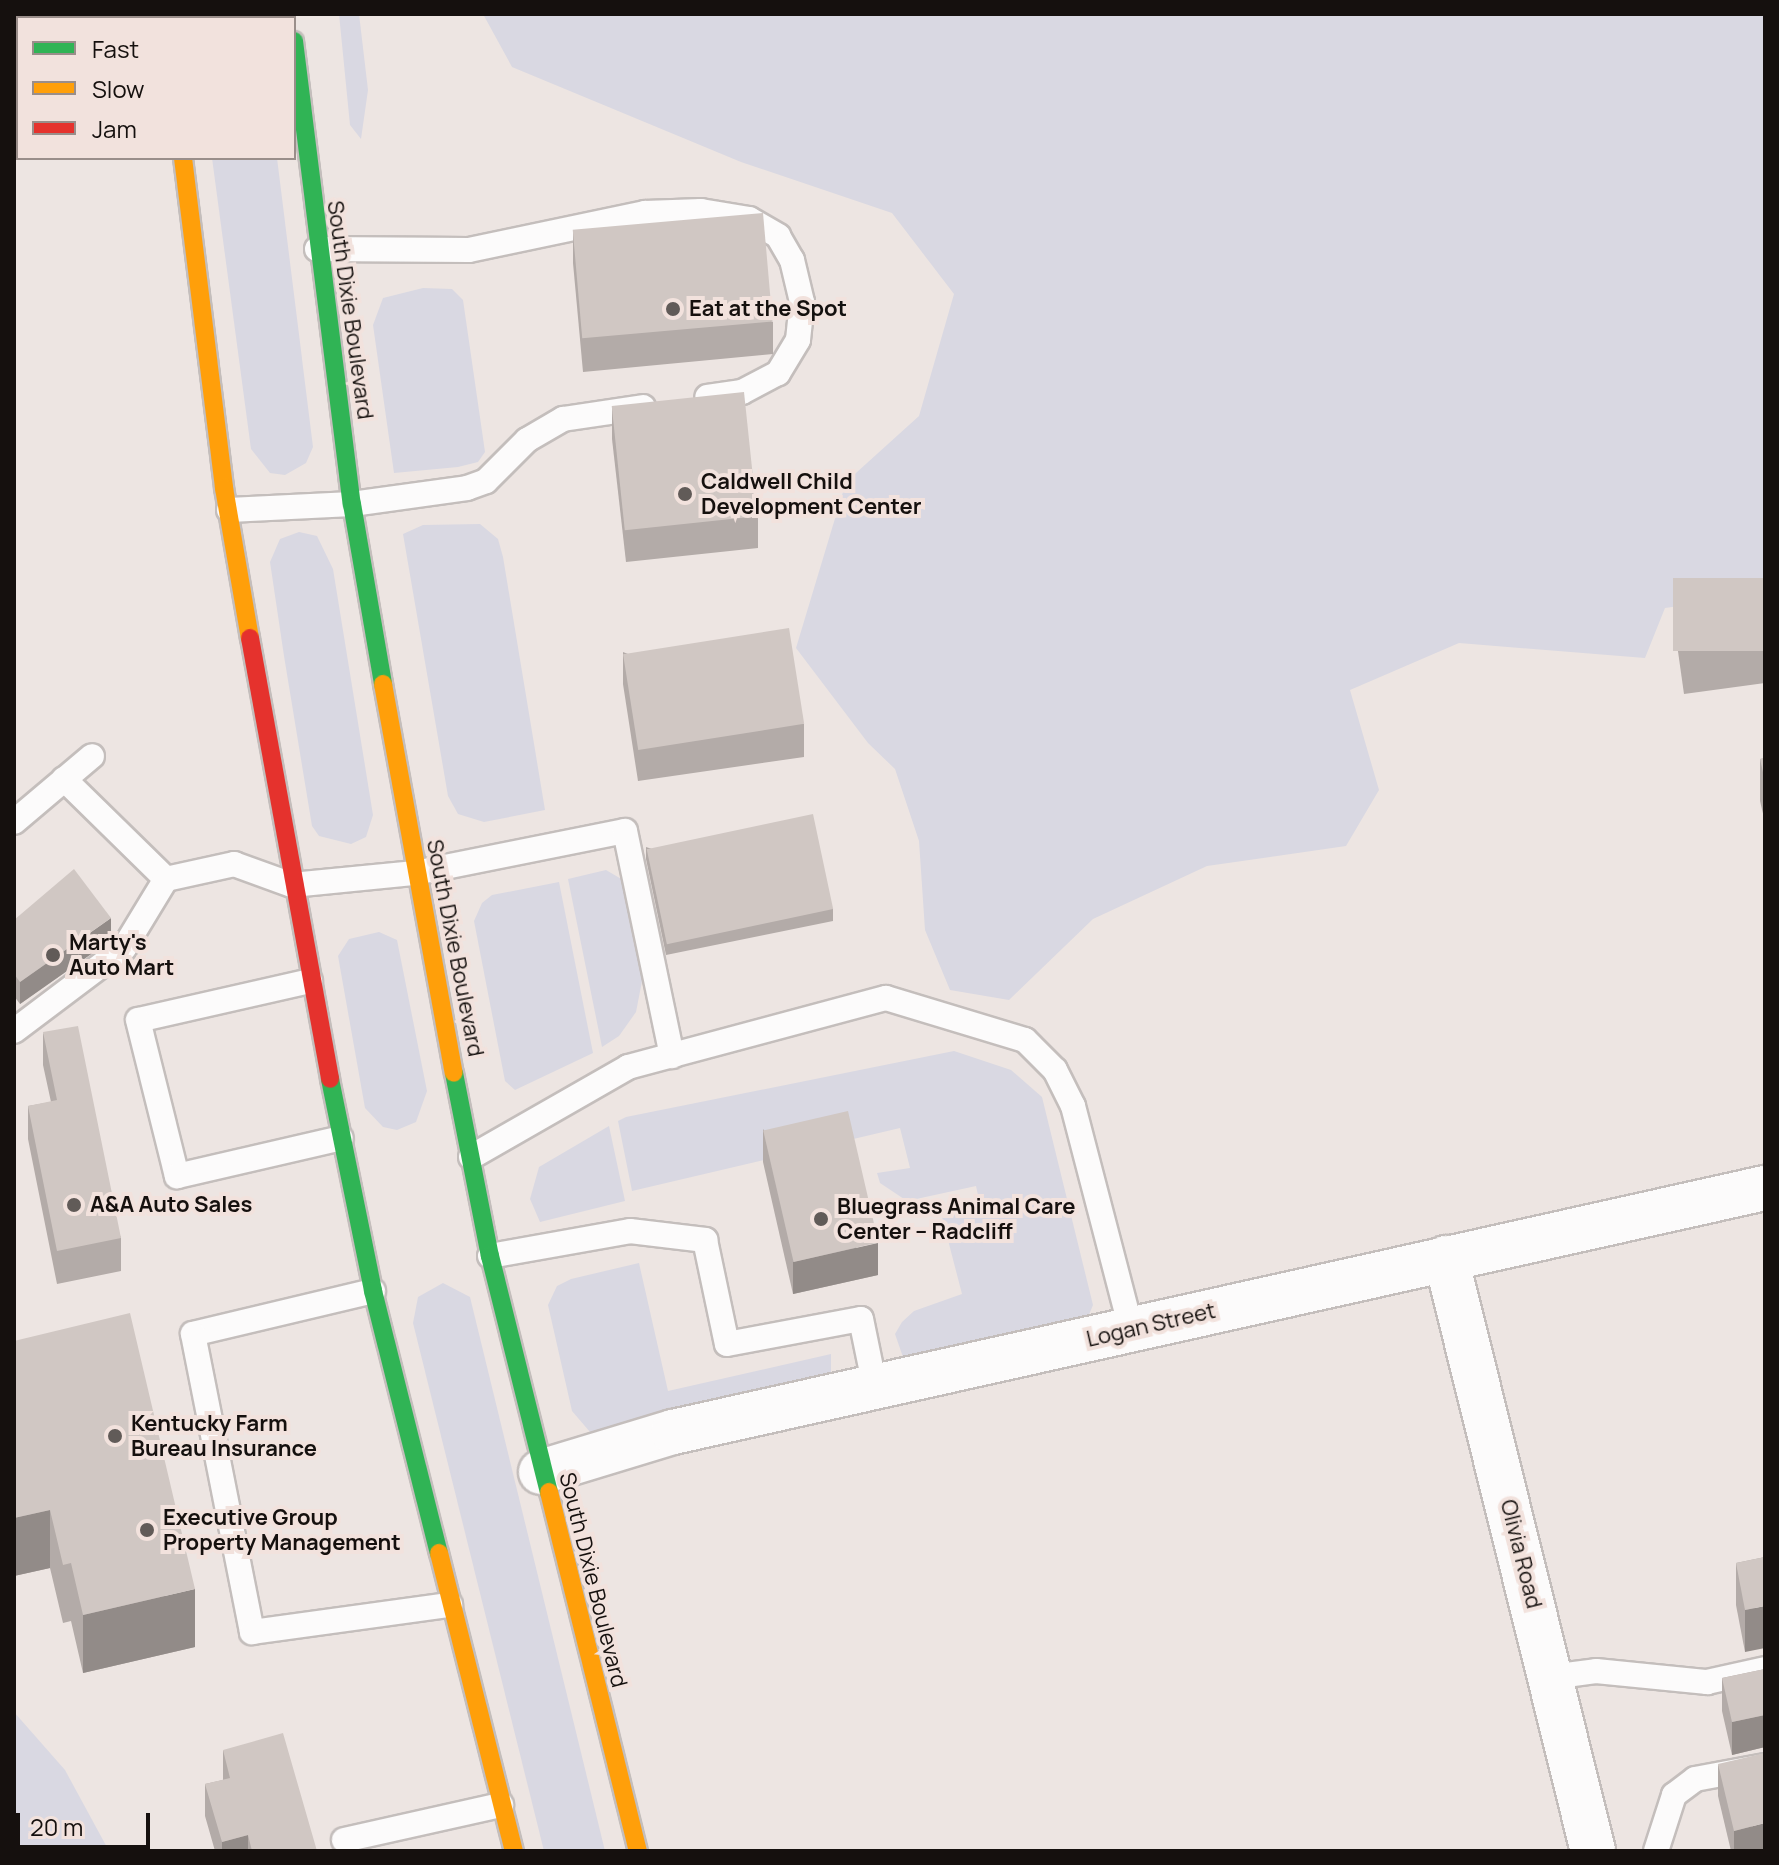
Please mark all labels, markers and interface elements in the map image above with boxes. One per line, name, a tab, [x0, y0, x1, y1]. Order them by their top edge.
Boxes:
legend	[16, 16, 296, 160]
text: Fast	[92, 32, 139, 65]
text: Slow	[92, 72, 145, 105]
text: Jam	[92, 112, 137, 145]
street label: South Dixie Boulevard	[322, 199, 378, 421]
place label: Eat at the Spot	[689, 296, 847, 322]
marker: Eat at the Spot	[664, 300, 682, 318]
place label: Caldwell Child Development Center	[701, 468, 922, 520]
marker: Caldwell Child Development Center	[676, 485, 694, 503]
street label: South Dixie Boulevard	[421, 837, 489, 1059]
place label: Marty's Auto Mart	[69, 929, 174, 980]
marker: Marty's Auto Mart	[44, 946, 62, 964]
place label: A&A Auto Sales	[90, 1192, 253, 1218]
place label: Bluegrass Animal Care Center – Radcliff	[837, 1193, 1075, 1244]
marker: A&A Auto Sales	[65, 1196, 83, 1214]
marker: Bluegrass Animal Care Center – Radcliff	[812, 1210, 830, 1228]
street label: Logan Street	[1084, 1297, 1218, 1353]
place label: Kentucky Farm Bureau Insurance	[131, 1410, 317, 1462]
marker: Kentucky Farm Bureau Insurance	[106, 1427, 124, 1445]
street label: South Dixie Boulevard	[554, 1470, 632, 1690]
street label: Olivia Road	[1495, 1497, 1547, 1611]
place label: Executive Group Property Management	[163, 1504, 401, 1556]
marker: Executive Group Property Management	[138, 1521, 156, 1539]
scale bar	[20, 1797, 154, 1847]
text: 20 m	[30, 1810, 83, 1843]

